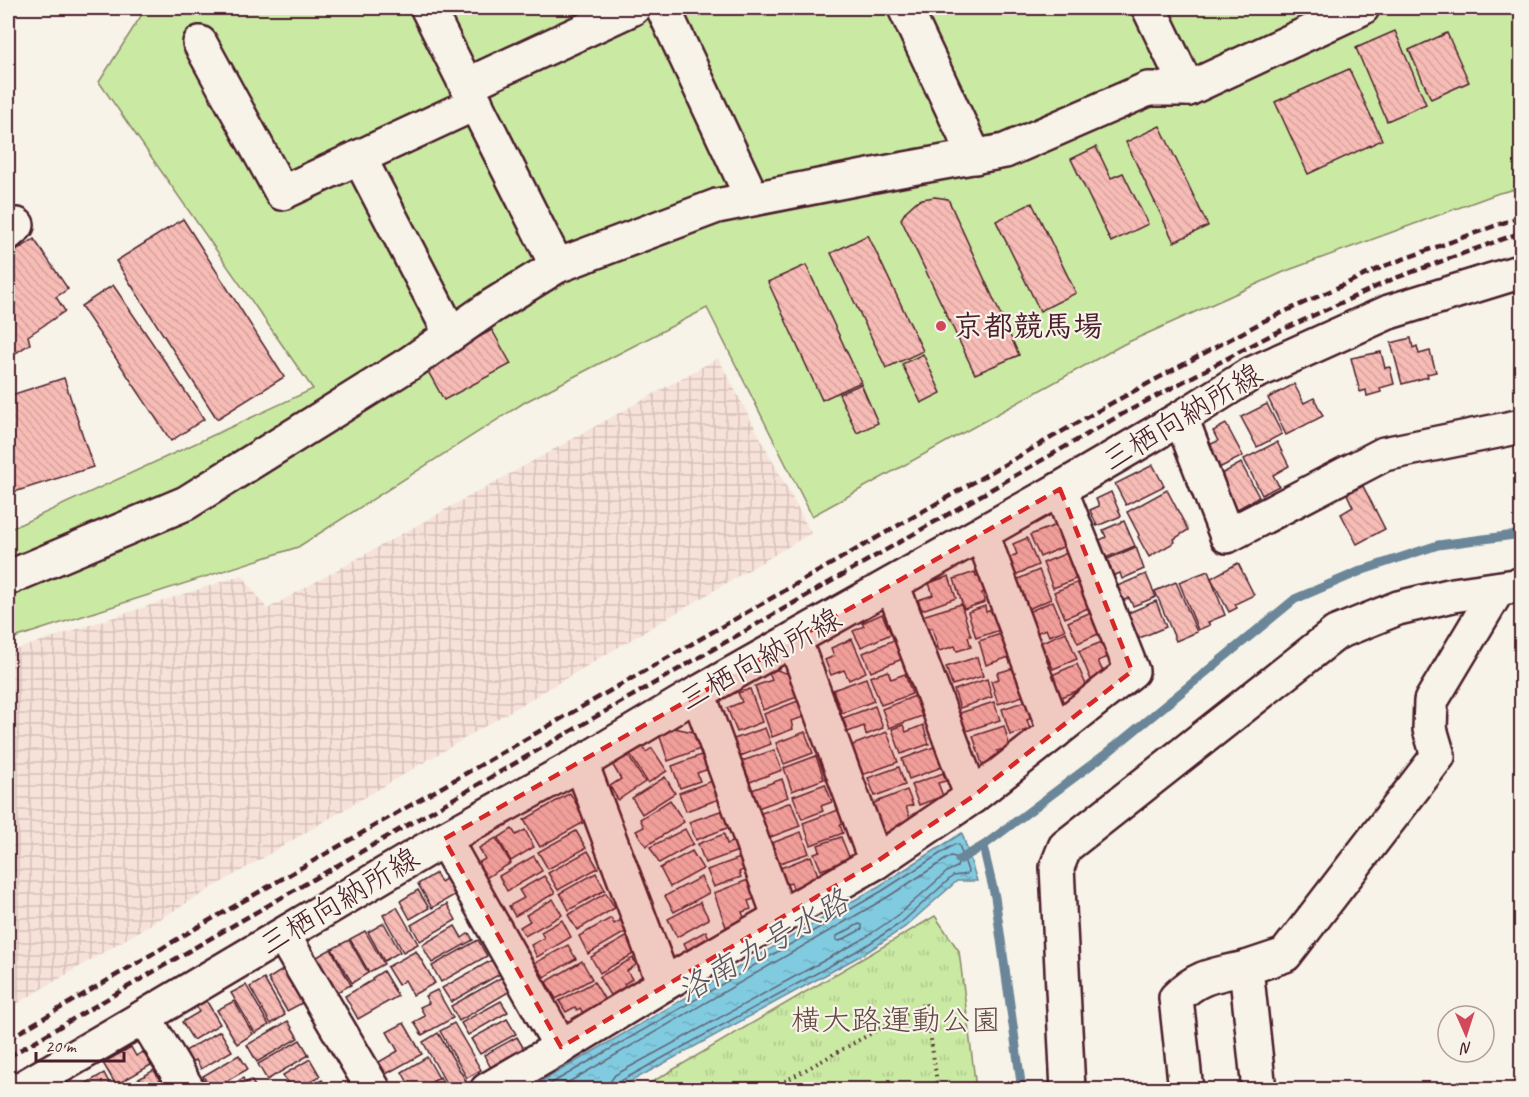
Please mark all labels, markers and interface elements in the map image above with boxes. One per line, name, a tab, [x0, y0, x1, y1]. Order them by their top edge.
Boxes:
place label: 京都競馬場	[953, 307, 1103, 345]
marker: 京都競馬場	[934, 319, 948, 333]
street label: 三栖向納所線	[1095, 354, 1269, 480]
street label: 三栖向納所線	[672, 599, 848, 719]
street label: 三栖向納所線	[252, 838, 426, 964]
water label: 洛南九号水路	[670, 879, 858, 1012]
park label: 横大路運動公園	[791, 1001, 1001, 1039]
north arrow	[1436, 1004, 1496, 1064]
scale bar	[36, 1025, 124, 1063]
text: 20 m	[45, 1035, 78, 1057]
text: N	[1458, 1038, 1472, 1058]

